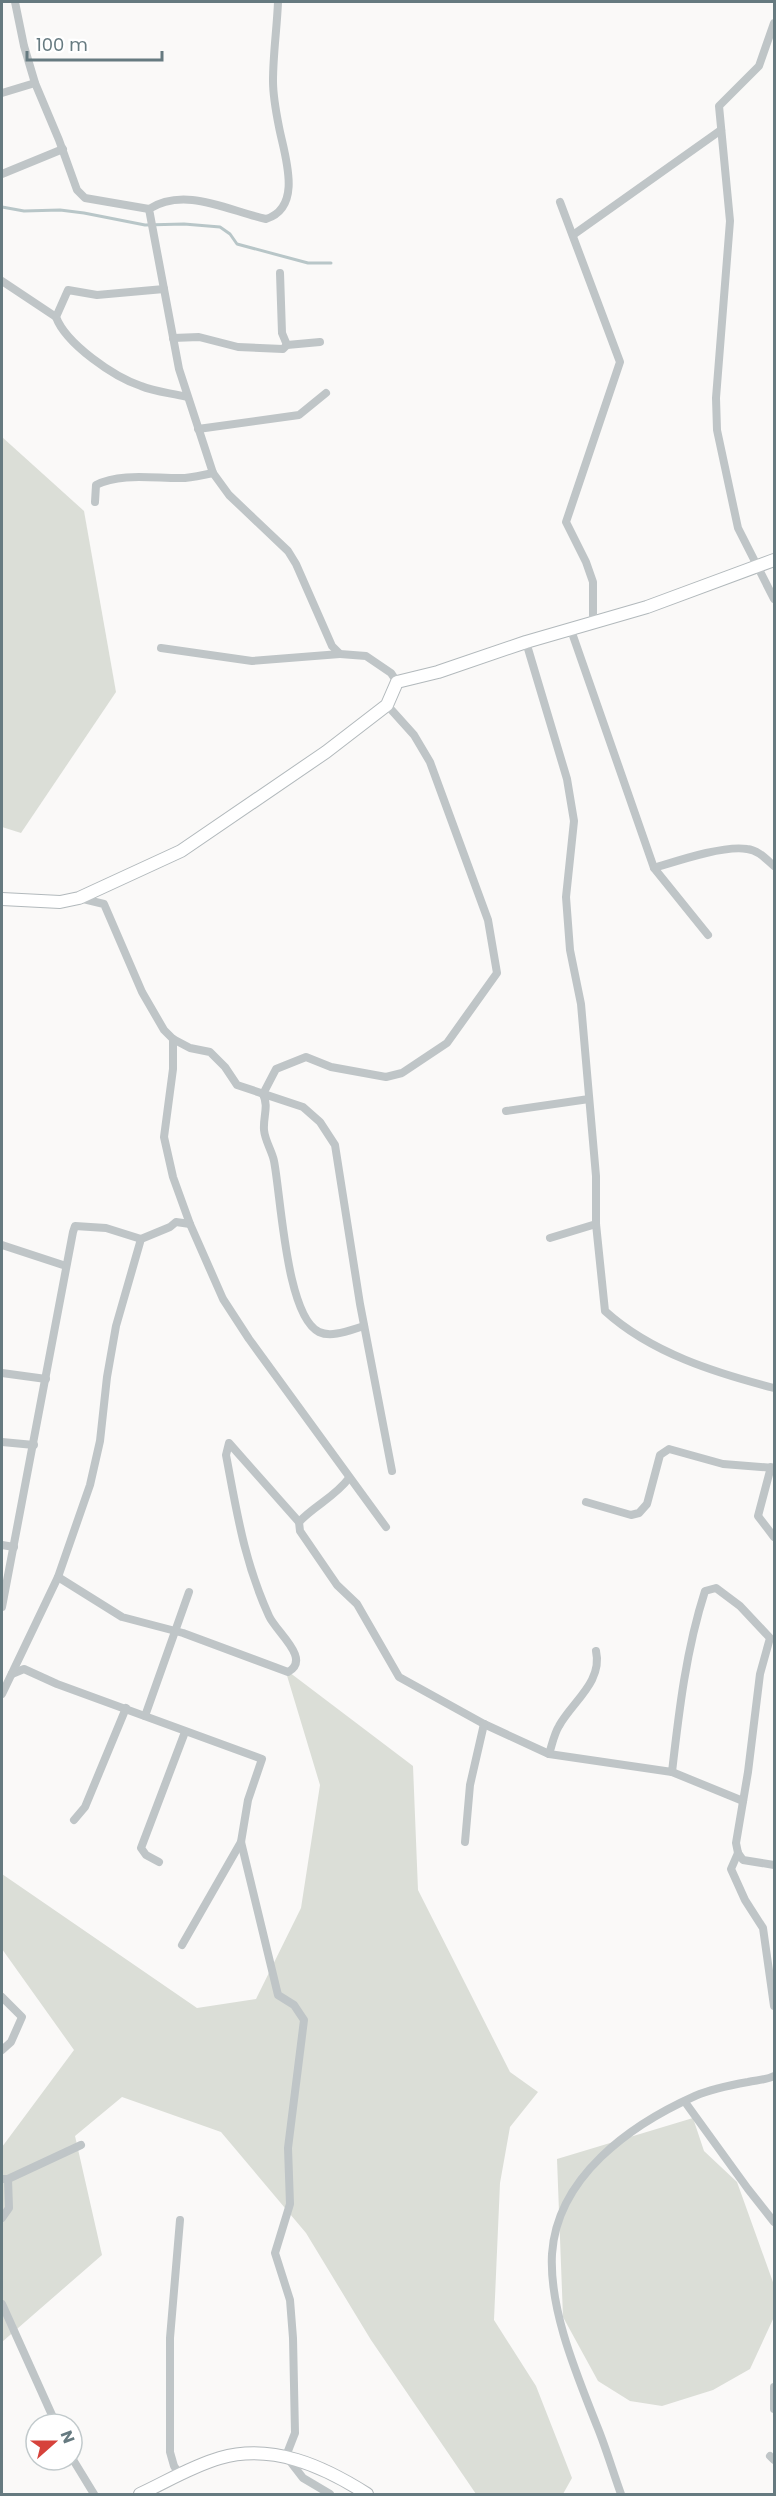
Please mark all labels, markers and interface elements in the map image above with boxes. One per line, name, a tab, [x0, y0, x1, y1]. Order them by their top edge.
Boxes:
scale bar	[27, 24, 162, 62]
text: 100 m	[36, 32, 88, 57]
north arrow	[24, 2412, 84, 2472]
text: N	[55, 2427, 80, 2447]

